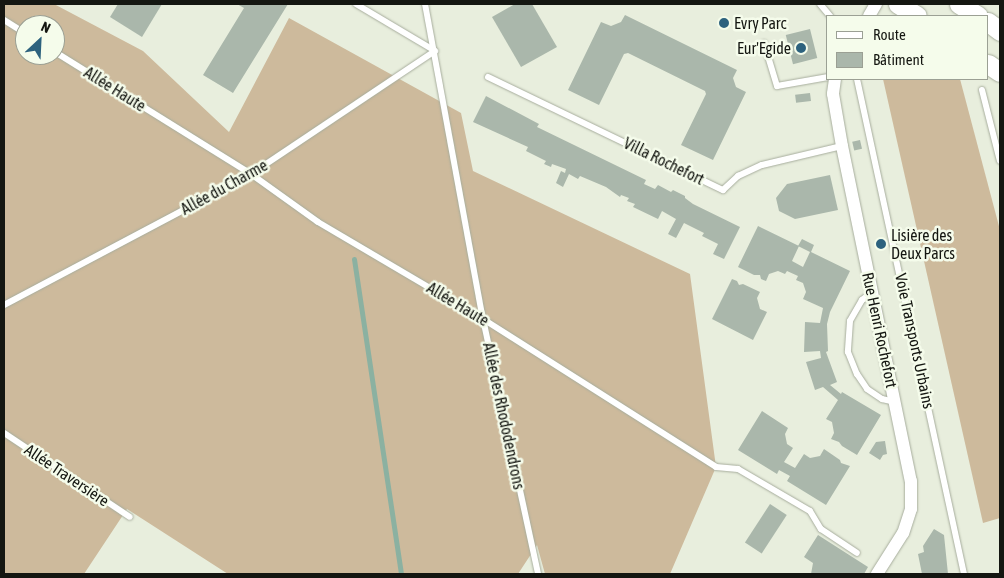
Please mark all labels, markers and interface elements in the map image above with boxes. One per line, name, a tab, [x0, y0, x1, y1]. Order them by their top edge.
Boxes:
place label: Evry Parc	[734, 13, 787, 33]
north arrow	[15, 15, 65, 65]
legend	[826, 15, 989, 80]
marker: Evry Parc	[718, 17, 730, 29]
text: N	[39, 18, 53, 36]
text: Route	[873, 26, 906, 43]
place label: Eur'Egide	[737, 38, 791, 58]
marker: Eur'Egide	[795, 42, 807, 54]
text: Bâtiment	[873, 51, 924, 68]
street label: Allée Haute	[81, 63, 149, 115]
street label: Villa Rochefort	[621, 133, 707, 189]
street label: Allée du Charme	[177, 155, 271, 219]
place label: Lisière des Deux Parcs	[891, 225, 955, 263]
marker: Lisière des Deux Parcs	[875, 238, 887, 250]
street label: Rue Henri Rochefort	[858, 270, 902, 390]
street label: Voie Transports Urbains	[891, 272, 939, 410]
street label: Allée Haute	[423, 278, 493, 330]
street label: Allée des Rhododendrons	[479, 341, 529, 491]
street label: Allée Traversière	[21, 440, 113, 510]

